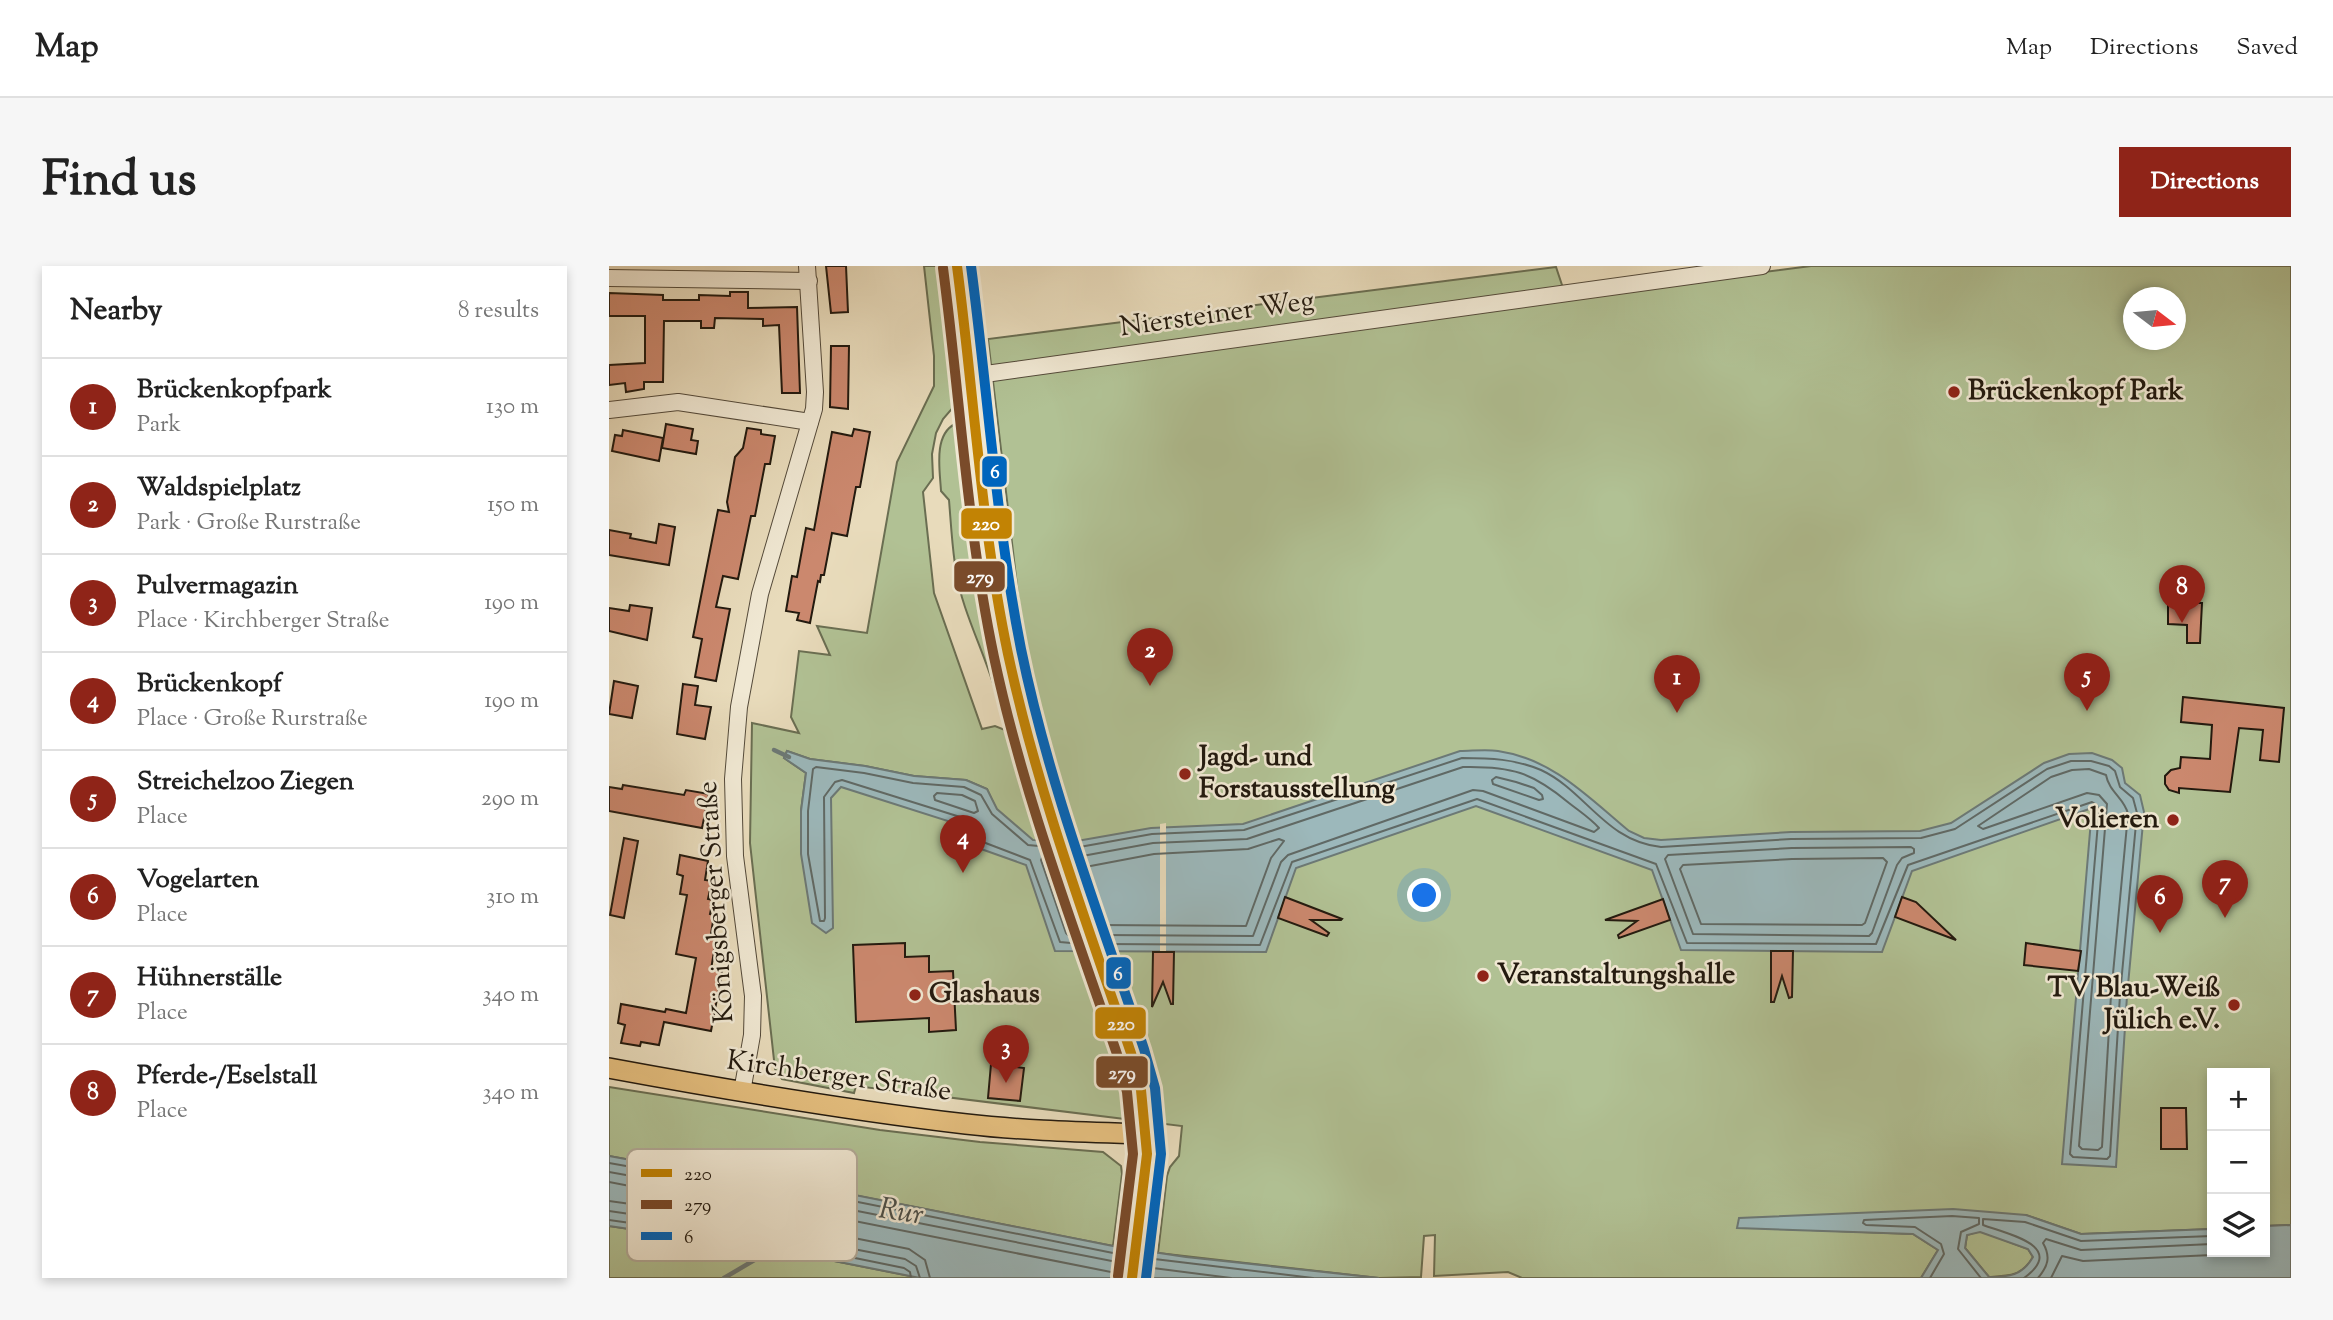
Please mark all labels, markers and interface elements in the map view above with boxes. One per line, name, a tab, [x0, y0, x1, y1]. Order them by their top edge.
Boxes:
text: Map	[35, 24, 99, 72]
text: Map	[2006, 31, 2052, 65]
text: Directions	[2090, 31, 2198, 65]
text: Saved	[2236, 31, 2298, 65]
text: Find us	[42, 147, 196, 217]
button: Directions	[2119, 147, 2291, 217]
street label: Niersteiner Weg	[1117, 282, 1317, 348]
north arrow	[2123, 287, 2186, 350]
text: Nearby	[70, 290, 162, 333]
text: 8 results	[458, 295, 539, 328]
text: Brückenkopfpark	[137, 372, 332, 409]
place label: Brückenkopf Park	[1968, 372, 2184, 412]
marker: Brückenkopf Park	[1946, 384, 1962, 400]
text: 1	[89, 391, 97, 424]
text: 130 m	[486, 391, 539, 424]
text: Park	[137, 409, 181, 442]
line badge: 6	[981, 455, 1008, 488]
text: 6	[990, 460, 1000, 487]
text: Waldspielplatz	[137, 470, 301, 507]
text: 2	[88, 489, 98, 522]
text: 150 m	[487, 489, 539, 522]
text: Park · Große Rurstraße	[137, 507, 361, 540]
line badge: 220	[960, 507, 1013, 540]
text: 220	[972, 512, 1000, 539]
line badge: 279	[953, 560, 1006, 593]
text: 279	[966, 565, 994, 592]
pin: 8	[2159, 565, 2205, 623]
text: Pulvermagazin	[137, 568, 298, 605]
text: 3	[88, 587, 98, 620]
text: 190 m	[484, 587, 539, 620]
text: Place · Kirchberger Straße	[137, 605, 390, 638]
pin: 2	[1127, 628, 1173, 686]
pin: 5	[2064, 653, 2110, 711]
pin: 1	[1654, 655, 1700, 713]
text: Brückenkopf	[137, 666, 282, 703]
text: 4	[87, 685, 99, 718]
text: 190 m	[484, 685, 539, 718]
text: Place · Große Rurstraße	[137, 703, 368, 736]
place label: Jagd- und Forstausstellung	[1197, 738, 1395, 810]
text: Streichelzoo Ziegen	[137, 764, 354, 801]
marker: Jagd- und Forstausstellung	[1177, 766, 1193, 782]
street label: Königsberger Straße	[689, 780, 745, 1024]
text: 5	[89, 783, 97, 816]
text: 290 m	[481, 783, 539, 816]
place label: Volieren	[2055, 800, 2159, 840]
text: Place	[137, 801, 188, 834]
marker: Volieren	[2165, 812, 2181, 828]
pin: 4	[940, 815, 986, 873]
pin: 7	[2202, 860, 2248, 918]
text: Vogelarten	[137, 862, 259, 899]
pin: 6	[2137, 875, 2183, 933]
your location	[1407, 878, 1441, 912]
text: 6	[87, 881, 99, 914]
text: 310 m	[486, 881, 539, 914]
text: Place	[137, 899, 188, 932]
line badge: 6	[1105, 956, 1132, 990]
place label: Veranstaltungshalle	[1497, 956, 1735, 996]
text: Hühnerställe	[137, 960, 282, 997]
text: 6	[1113, 962, 1123, 989]
marker: Veranstaltungshalle	[1475, 968, 1491, 984]
place label: TV Blau-Weiß Jülich e.V.	[2047, 969, 2220, 1041]
place label: Glashaus	[929, 975, 1040, 1015]
text: 7	[87, 979, 99, 1012]
text: 340 m	[482, 979, 539, 1012]
marker: Glashaus	[907, 987, 923, 1003]
text: Place	[137, 997, 188, 1030]
marker: TV Blau-Weiß Jülich e.V.	[2226, 997, 2242, 1013]
line badge: 220	[1094, 1006, 1147, 1040]
text: 220	[1107, 1012, 1135, 1039]
pin: 3	[983, 1025, 1029, 1083]
street label: Kirchberger Straße	[724, 1041, 954, 1113]
line badge: 279	[1095, 1055, 1149, 1089]
text: Pferde-/Eselstall	[137, 1058, 317, 1095]
text: 279	[1108, 1061, 1136, 1088]
map controls	[2207, 1068, 2270, 1257]
button: +	[2207, 1068, 2270, 1131]
text: 8	[87, 1077, 99, 1110]
text: 340 m	[482, 1077, 539, 1110]
text: Place	[137, 1095, 188, 1128]
button: −	[2207, 1131, 2270, 1194]
legend	[627, 1149, 857, 1261]
text: 220	[684, 1162, 712, 1189]
water label: Rur	[875, 1188, 927, 1238]
text: 279	[684, 1193, 711, 1220]
button: layers	[2207, 1194, 2270, 1257]
text: 6	[684, 1225, 693, 1252]

